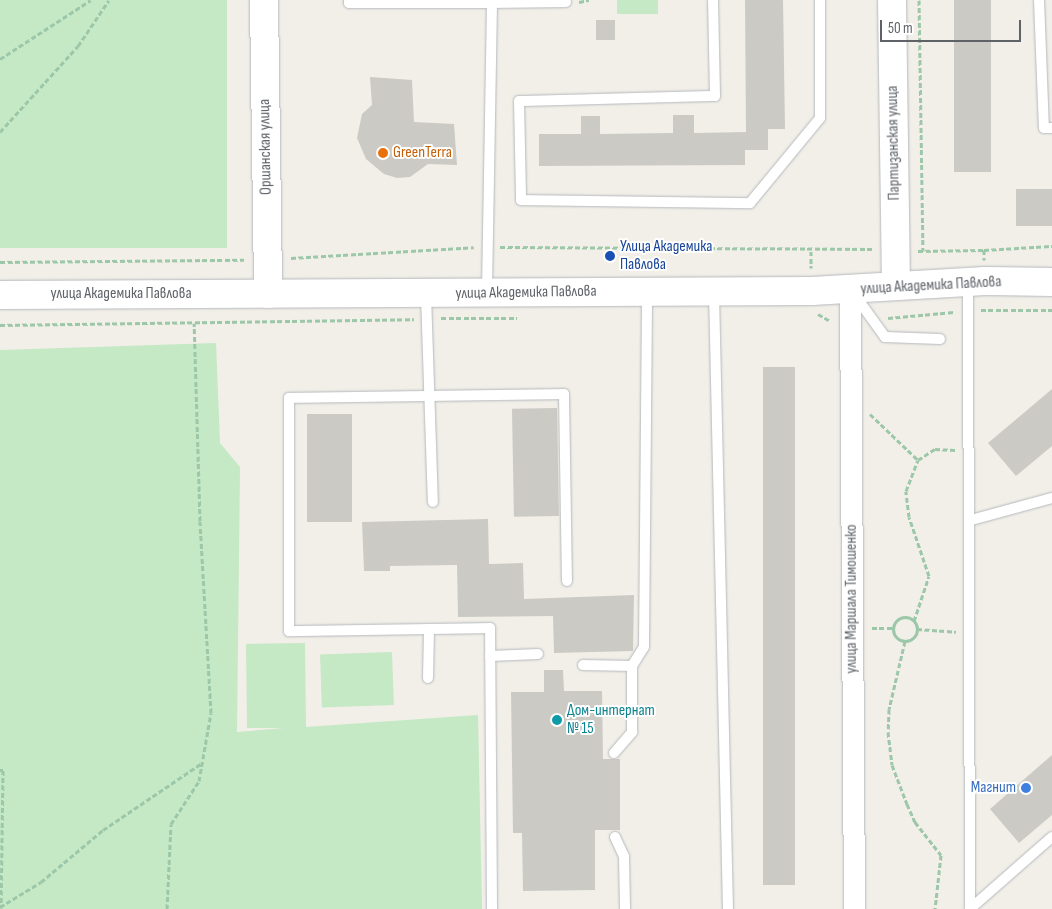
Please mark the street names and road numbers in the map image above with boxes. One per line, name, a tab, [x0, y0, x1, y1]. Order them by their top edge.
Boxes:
street label: Партизанская улица	[883, 85, 905, 201]
street label: Оршанская улица	[256, 99, 276, 195]
street label: улица Академика Павлова	[860, 273, 1002, 299]
street label: улица Академика Павлова	[455, 282, 597, 304]
street label: улица Академика Павлова	[50, 284, 192, 304]
street label: улица Маршала Тимошенко	[842, 524, 862, 674]

